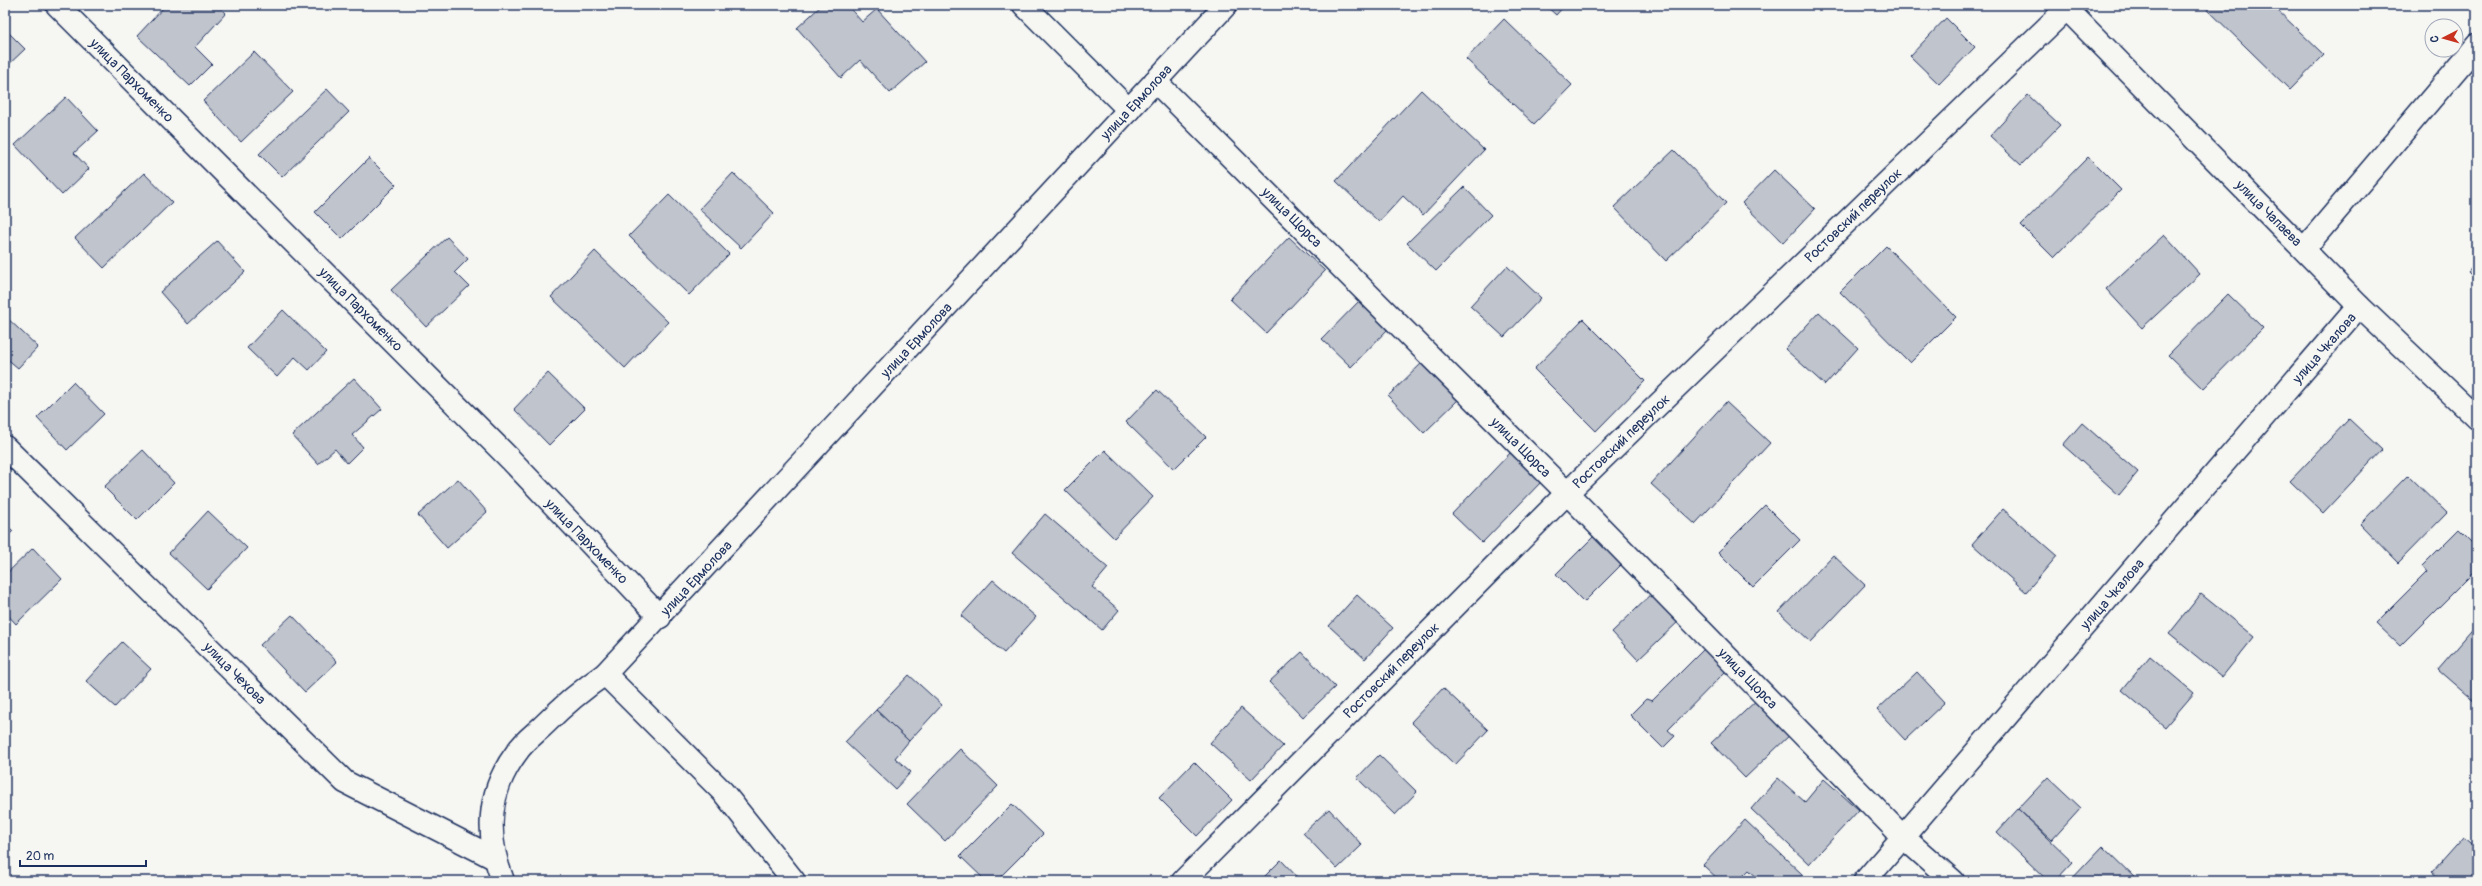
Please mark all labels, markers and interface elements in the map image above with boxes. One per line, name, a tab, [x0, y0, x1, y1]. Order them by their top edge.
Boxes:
north arrow	[2424, 18, 2464, 58]
street label: улица Пархоменко	[85, 34, 178, 126]
text: С	[2428, 35, 2441, 43]
street label: улица Ермолова	[1096, 61, 1176, 144]
street label: Ростовский переулок	[1801, 165, 1906, 266]
street label: улица Чапаева	[2231, 176, 2305, 250]
street label: улица Щорса	[1257, 183, 1325, 251]
street label: улица Пархоменко	[314, 263, 407, 355]
street label: улица Ермолова	[876, 299, 956, 382]
street label: улица Чкалова	[2288, 309, 2360, 388]
street label: Ростовский переулок	[1569, 391, 1674, 492]
street label: улица Щорса	[1486, 413, 1554, 481]
street label: улица Пархоменко	[541, 495, 632, 588]
street label: улица Ермолова	[656, 537, 736, 620]
street label: улица Чкалова	[2076, 555, 2148, 634]
street label: Ростовский переулок	[1340, 619, 1443, 722]
street label: улица Чехова	[199, 638, 269, 708]
street label: улица Щорса	[1714, 644, 1781, 712]
scale bar	[20, 842, 146, 868]
text: 20 m	[26, 849, 55, 864]

